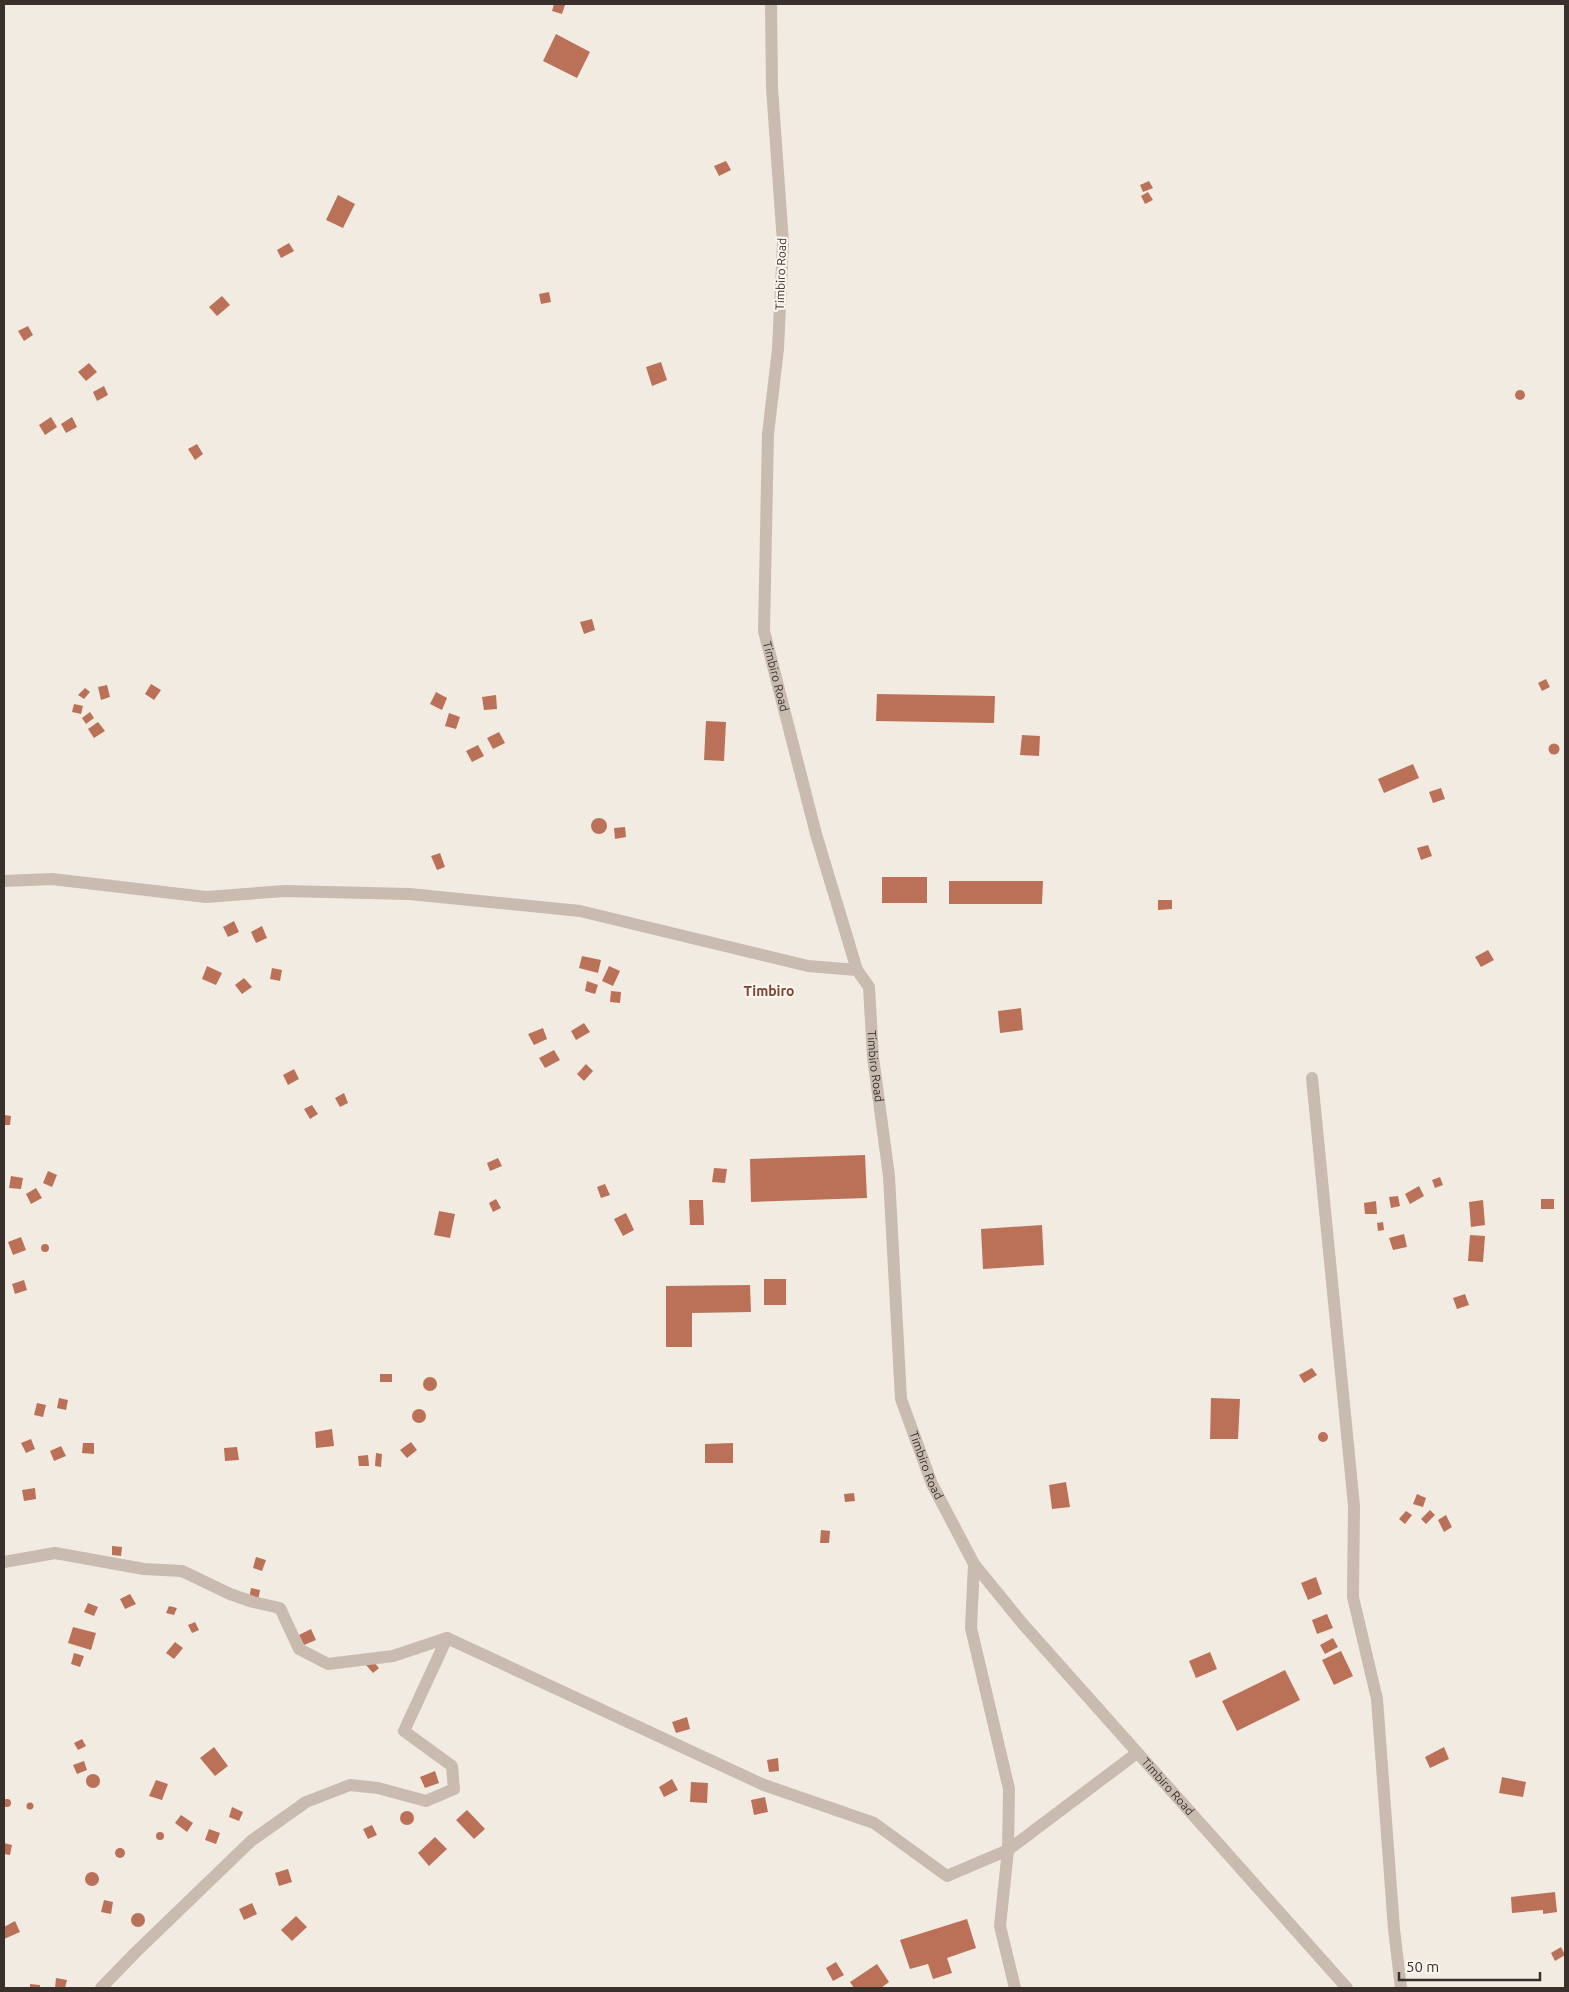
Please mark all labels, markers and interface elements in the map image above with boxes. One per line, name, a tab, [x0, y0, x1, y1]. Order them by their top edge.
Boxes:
street label: Timbiro Road	[773, 238, 788, 310]
street label: Timbiro Road	[761, 640, 791, 713]
district label: Timbiro	[743, 983, 795, 999]
street label: Timbiro Road	[865, 1030, 886, 1103]
street label: Timbiro Road	[907, 1429, 946, 1501]
street label: Timbiro Road	[1139, 1755, 1197, 1818]
scale bar	[1399, 1950, 1540, 1982]
text: 50 m	[1406, 1958, 1439, 1975]

